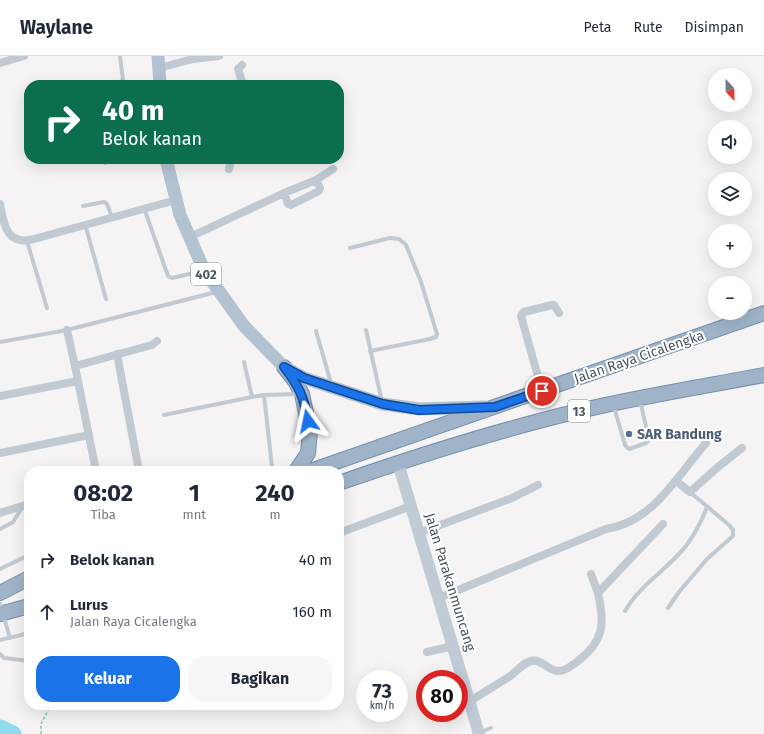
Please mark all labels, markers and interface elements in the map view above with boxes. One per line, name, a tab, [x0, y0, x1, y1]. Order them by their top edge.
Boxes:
text: Waylane	[20, 16, 93, 39]
text: Peta	[584, 19, 611, 36]
text: Rute	[633, 19, 663, 36]
text: Disimpan	[685, 19, 744, 36]
north arrow	[708, 68, 752, 112]
map controls	[708, 68, 752, 320]
text: 40 m	[102, 94, 165, 127]
icon: right	[36, 96, 88, 148]
button: sound	[708, 120, 752, 164]
text: Belok kanan	[102, 128, 202, 150]
button: layers	[708, 172, 752, 216]
button: +	[708, 224, 752, 268]
road number: 402	[191, 263, 221, 285]
button: −	[708, 276, 752, 320]
street label: Jalan Raya Cicalengka	[572, 327, 706, 387]
pin	[525, 374, 559, 408]
icon: arrive	[531, 380, 553, 402]
position arrow	[287, 400, 329, 442]
road number: 13	[568, 400, 590, 422]
place label: SAR Bandung	[637, 426, 722, 443]
marker: SAR Bandung	[624, 429, 634, 439]
text: 08:02	[73, 479, 133, 507]
text: 1	[189, 479, 200, 507]
text: 240	[255, 479, 295, 507]
text: Tiba	[91, 507, 116, 522]
text: mnt	[183, 507, 206, 522]
text: m	[269, 507, 281, 522]
street label: Jalan Parakanmuncang	[421, 511, 479, 654]
icon: right	[36, 549, 58, 571]
text: Belok kanan	[70, 551, 154, 569]
text: 40 m	[299, 551, 332, 569]
text: Lurus	[70, 596, 108, 614]
icon: ahead	[36, 601, 58, 623]
text: 160 m	[292, 603, 332, 621]
text: Jalan Raya Cicalengka	[70, 614, 197, 629]
button: Keluar	[36, 656, 180, 702]
button: Bagikan	[188, 656, 332, 702]
speed limit sign: 80	[416, 670, 468, 722]
text: 73	[372, 679, 392, 703]
text: km/h	[370, 700, 394, 712]

